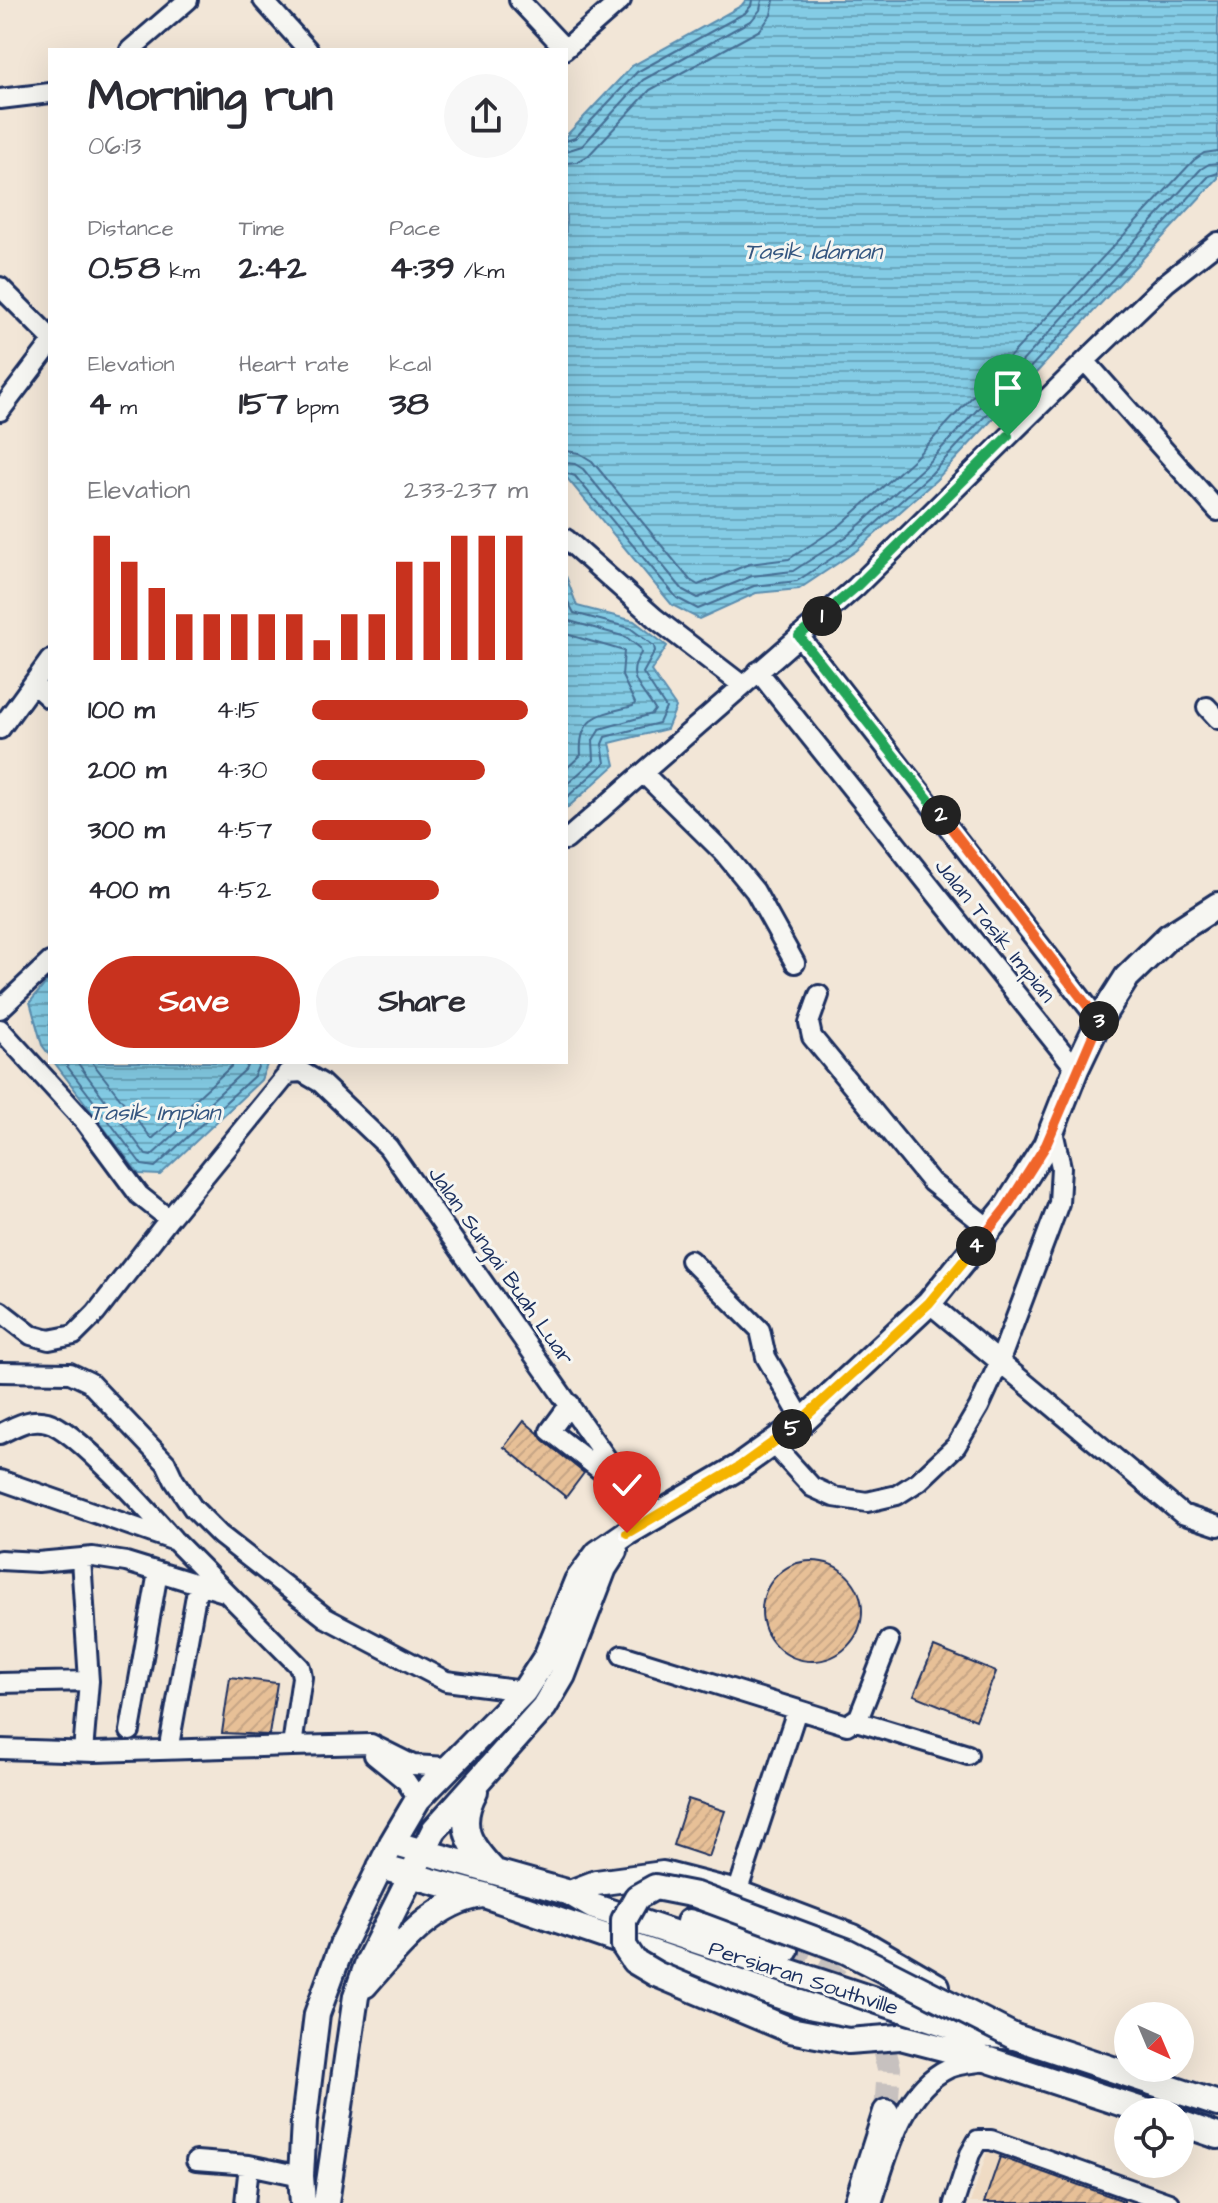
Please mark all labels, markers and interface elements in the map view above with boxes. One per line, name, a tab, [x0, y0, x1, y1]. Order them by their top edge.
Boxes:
text: Morning run	[88, 67, 333, 128]
button: share	[444, 74, 528, 158]
text: 06:13	[88, 128, 142, 164]
text: Distance	[88, 213, 174, 244]
text: Time	[239, 213, 285, 244]
text: Pace	[389, 213, 440, 244]
water label: Tasik Idaman	[744, 235, 884, 269]
text: 0.58	[88, 244, 160, 292]
text: 2:42	[239, 244, 306, 292]
text: 4:39	[389, 244, 455, 292]
text: km	[160, 256, 200, 287]
text: /km	[455, 256, 504, 287]
text: Elevation	[88, 349, 175, 380]
text: Heart rate	[239, 349, 349, 380]
text: kcal	[389, 349, 431, 380]
pin	[974, 354, 1042, 436]
icon: arrive	[986, 366, 1030, 410]
text: 4	[88, 380, 111, 428]
text: 157	[239, 380, 288, 428]
text: 38	[389, 380, 429, 428]
text: m	[111, 392, 137, 423]
text: bpm	[288, 392, 339, 423]
text: Elevation	[88, 472, 190, 508]
text: 233–237 m	[404, 472, 528, 508]
pin: 1	[802, 596, 842, 636]
text: 1	[821, 600, 823, 631]
text: 100 m	[88, 692, 155, 728]
text: 4:15	[216, 692, 260, 728]
text: 200 m	[88, 752, 166, 788]
text: 4:30	[216, 752, 268, 788]
pin: 2	[921, 795, 961, 835]
text: 2	[935, 799, 947, 830]
text: 300 m	[88, 812, 165, 848]
text: 4:57	[216, 812, 272, 848]
street label: Jalan Tasik Impian	[927, 852, 1063, 1010]
text: 400 m	[88, 872, 169, 908]
text: 4:52	[216, 872, 271, 908]
button: Save	[88, 956, 300, 1048]
button: Share	[316, 956, 528, 1048]
pin: 3	[1079, 1001, 1119, 1041]
text: 3	[1093, 1005, 1105, 1036]
water label: Tasik Impian	[90, 1096, 222, 1130]
street label: Jalan Sungai Buah Luar	[420, 1160, 581, 1372]
pin: 4	[956, 1226, 996, 1266]
text: 4	[969, 1230, 983, 1261]
pin: 5	[772, 1409, 812, 1449]
text: 5	[784, 1413, 800, 1444]
pin	[593, 1451, 661, 1533]
icon: check	[605, 1463, 649, 1507]
street label: Persiaran Southville	[705, 1933, 902, 2024]
north arrow	[1114, 2002, 1194, 2082]
map controls	[1114, 2002, 1194, 2178]
button: locate	[1114, 2098, 1194, 2178]

